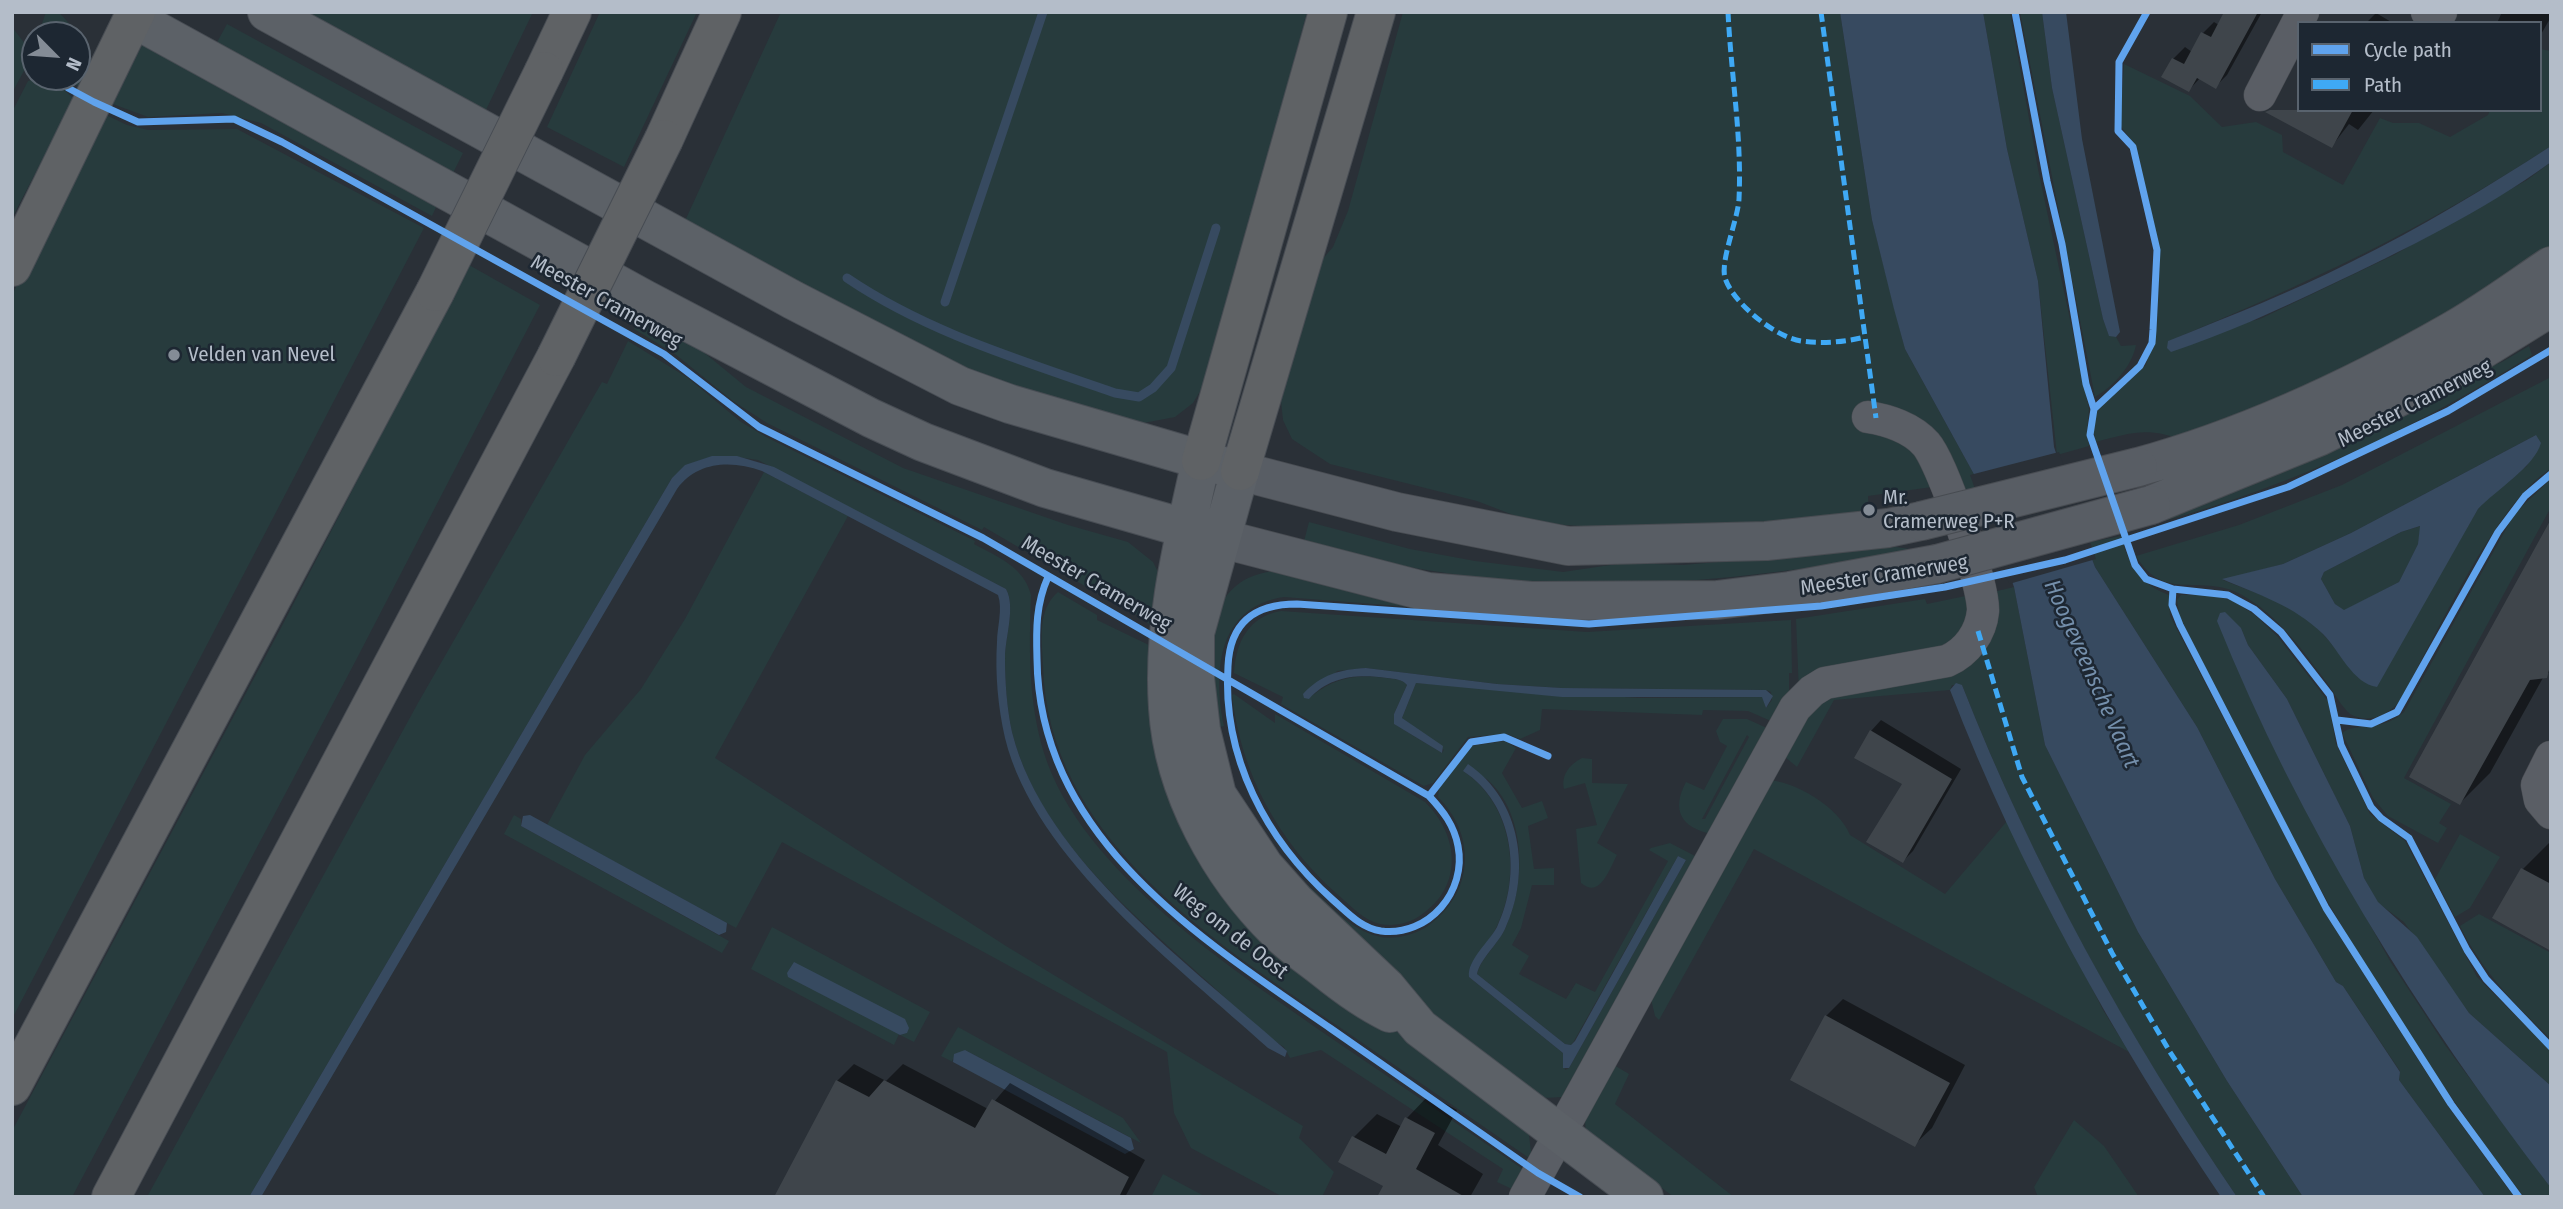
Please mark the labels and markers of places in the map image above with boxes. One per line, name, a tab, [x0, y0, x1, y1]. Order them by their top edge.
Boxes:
place label: Velden van Nevel	[188, 342, 335, 368]
marker: Velden van Nevel	[166, 347, 182, 363]
place label: Mr. Cramerweg P+R	[1883, 485, 2015, 535]
marker: Mr. Cramerweg P+R	[1861, 502, 1877, 518]

